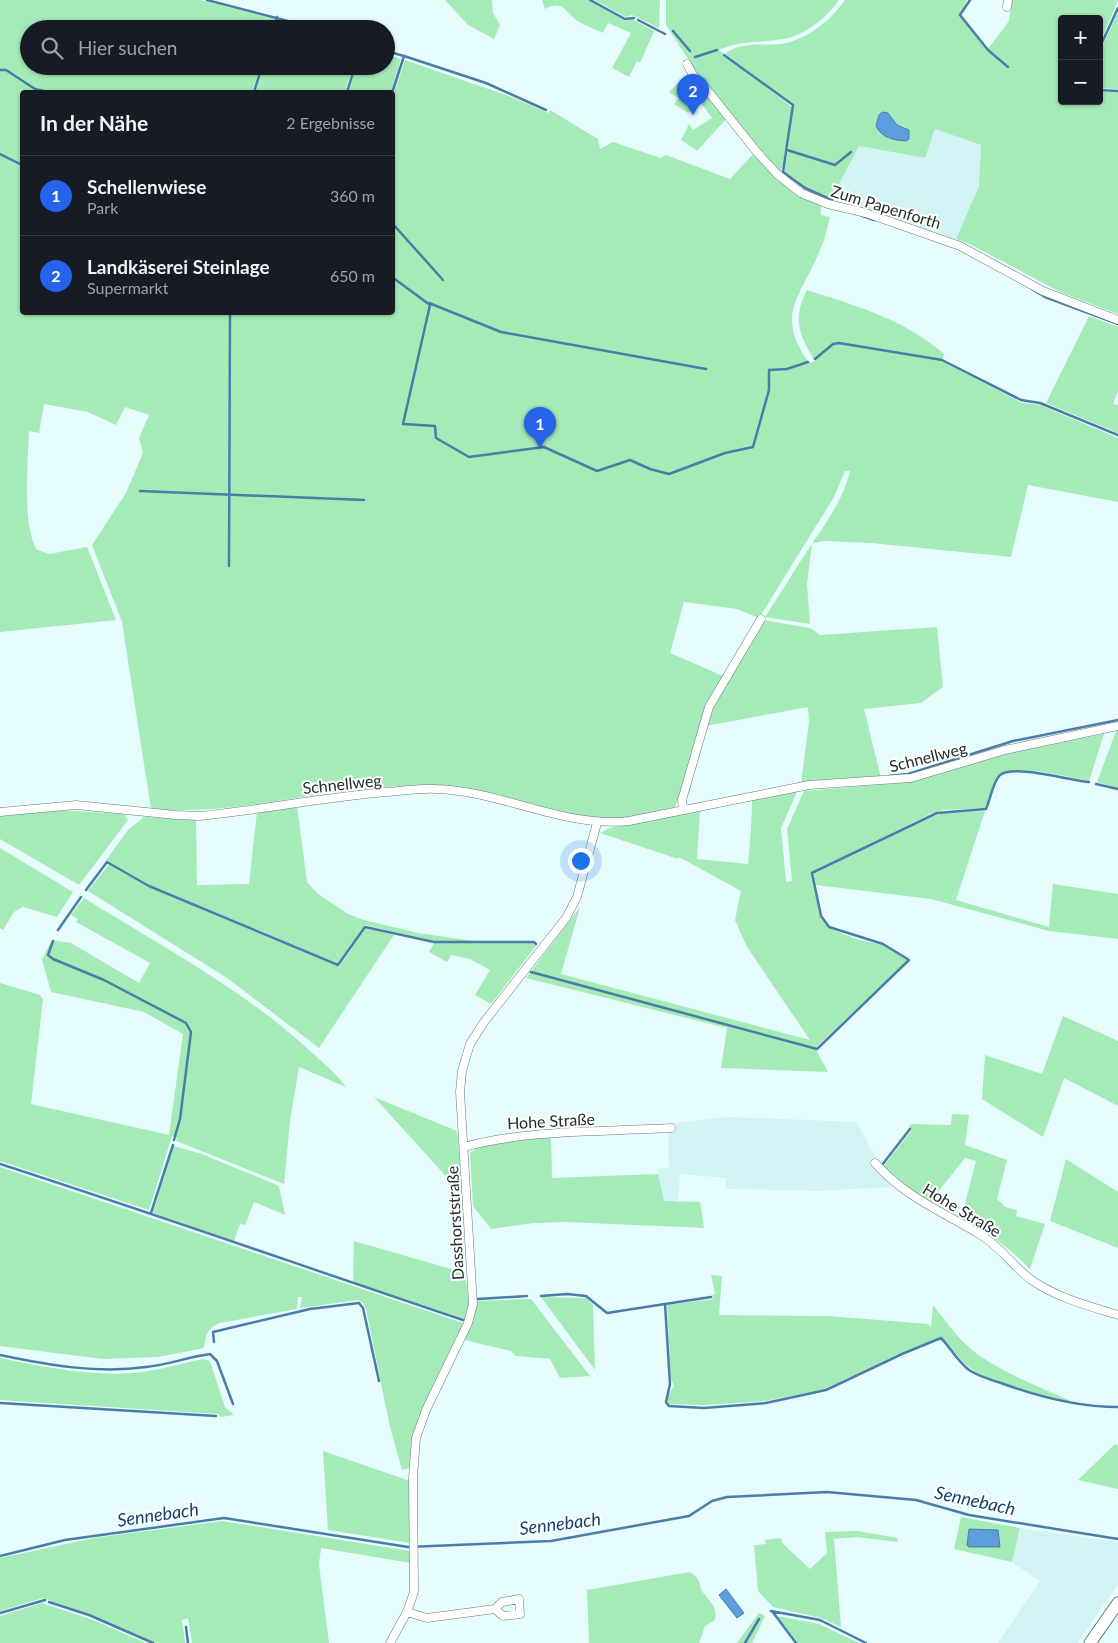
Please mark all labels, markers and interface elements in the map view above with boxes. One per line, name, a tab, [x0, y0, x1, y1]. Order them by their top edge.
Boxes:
map controls	[1058, 15, 1103, 105]
button: +	[1058, 15, 1103, 60]
search box	[20, 20, 395, 75]
icon: search	[38, 34, 66, 62]
text: Hier suchen	[78, 36, 177, 59]
button: −	[1058, 60, 1103, 105]
pin: 2	[677, 74, 709, 115]
text: In der Nähe	[40, 110, 148, 135]
text: 2 Ergebnisse	[286, 113, 375, 132]
text: Schellenwiese	[87, 175, 206, 198]
street label: Zum Papenforth	[829, 181, 943, 232]
text: 1	[51, 186, 61, 205]
text: 360 m	[330, 186, 375, 205]
text: Park	[87, 198, 118, 217]
text: Landkäserei Steinlage	[87, 255, 270, 278]
text: 2	[51, 266, 61, 285]
text: 650 m	[330, 266, 375, 285]
text: Supermarkt	[87, 278, 168, 297]
pin: 1	[524, 407, 556, 448]
street label: Schnellweg	[887, 738, 969, 775]
street label: Schnellweg	[301, 770, 382, 797]
your location	[568, 848, 594, 874]
street label: Hohe Straße	[507, 1109, 595, 1132]
street label: Dasshorststraße	[442, 1165, 467, 1281]
street label: Hohe Straße	[920, 1179, 1005, 1240]
water label: Sennebach	[933, 1481, 1018, 1519]
water label: Sennebach	[116, 1497, 200, 1531]
water label: Sennebach	[518, 1507, 602, 1539]

